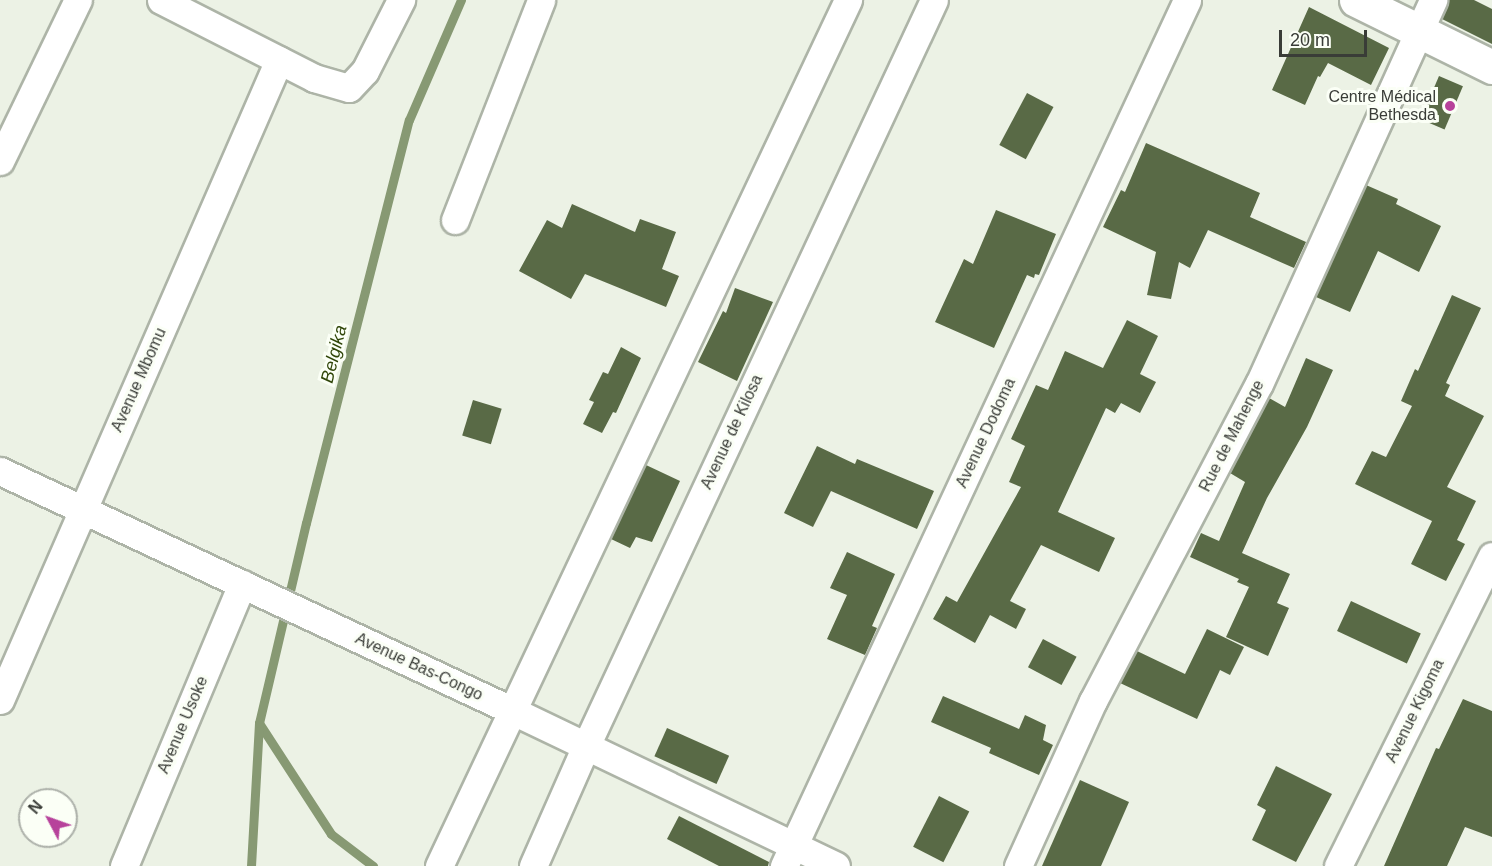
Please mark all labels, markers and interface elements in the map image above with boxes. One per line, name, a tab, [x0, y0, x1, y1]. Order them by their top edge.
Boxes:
scale bar	[1282, 18, 1370, 56]
text: 20 m	[1290, 30, 1330, 50]
place label: Centre Médical Bethesda	[1328, 87, 1436, 125]
marker: Centre Médical Bethesda	[1441, 97, 1459, 115]
water label: Belgika	[316, 323, 352, 385]
street label: Avenue Mbomu	[107, 325, 171, 435]
street label: Avenue de Kilosa	[697, 372, 767, 492]
street label: Avenue Dodoma	[952, 375, 1020, 491]
street label: Rue de Mahenge	[1196, 377, 1268, 495]
street label: Avenue Bas-Congo	[352, 629, 486, 705]
street label: Avenue Kigoma	[1382, 656, 1448, 766]
street label: Avenue Usoke	[154, 673, 212, 777]
north arrow	[18, 788, 78, 848]
text: N	[25, 797, 46, 817]

